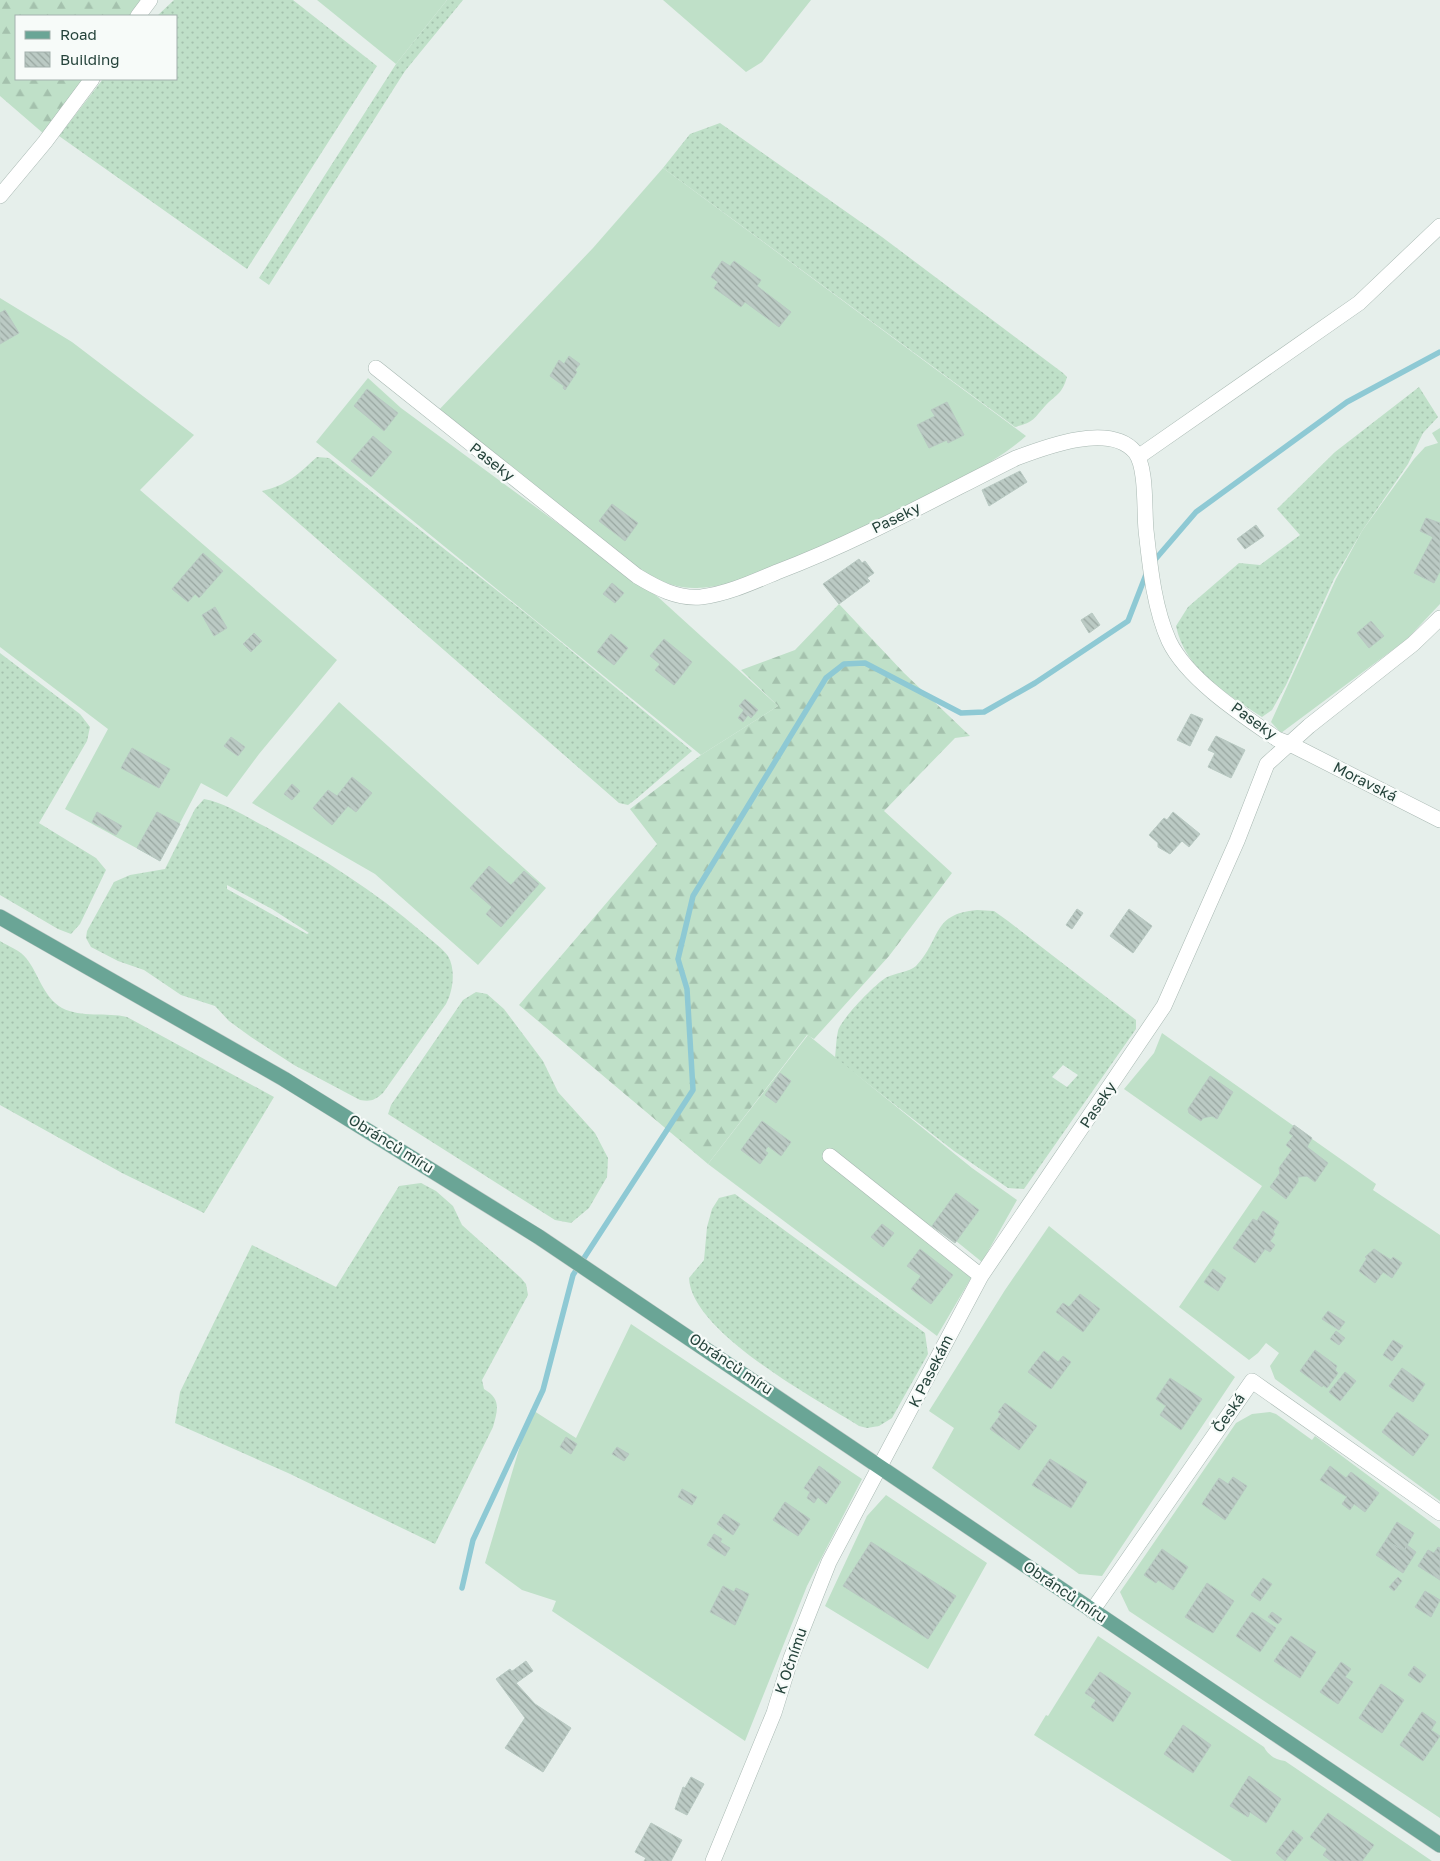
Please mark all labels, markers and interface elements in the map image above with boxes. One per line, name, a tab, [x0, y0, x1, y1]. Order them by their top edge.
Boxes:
legend	[15, 15, 178, 80]
text: Road	[60, 25, 97, 43]
text: Building	[60, 50, 120, 68]
street label: Paseky	[467, 438, 519, 485]
street label: Paseky	[868, 497, 923, 537]
street label: Paseky	[1228, 698, 1281, 743]
street label: Moravská	[1331, 757, 1400, 805]
street label: Paseky	[1075, 1077, 1119, 1131]
street label: Obránců míru	[346, 1110, 437, 1176]
street label: Obránců míru	[686, 1329, 777, 1398]
street label: K Pasekám	[904, 1331, 956, 1410]
street label: Česká	[1208, 1389, 1248, 1435]
street label: Obránců míru	[1020, 1557, 1111, 1626]
street label: K Očnímu	[770, 1625, 810, 1696]

